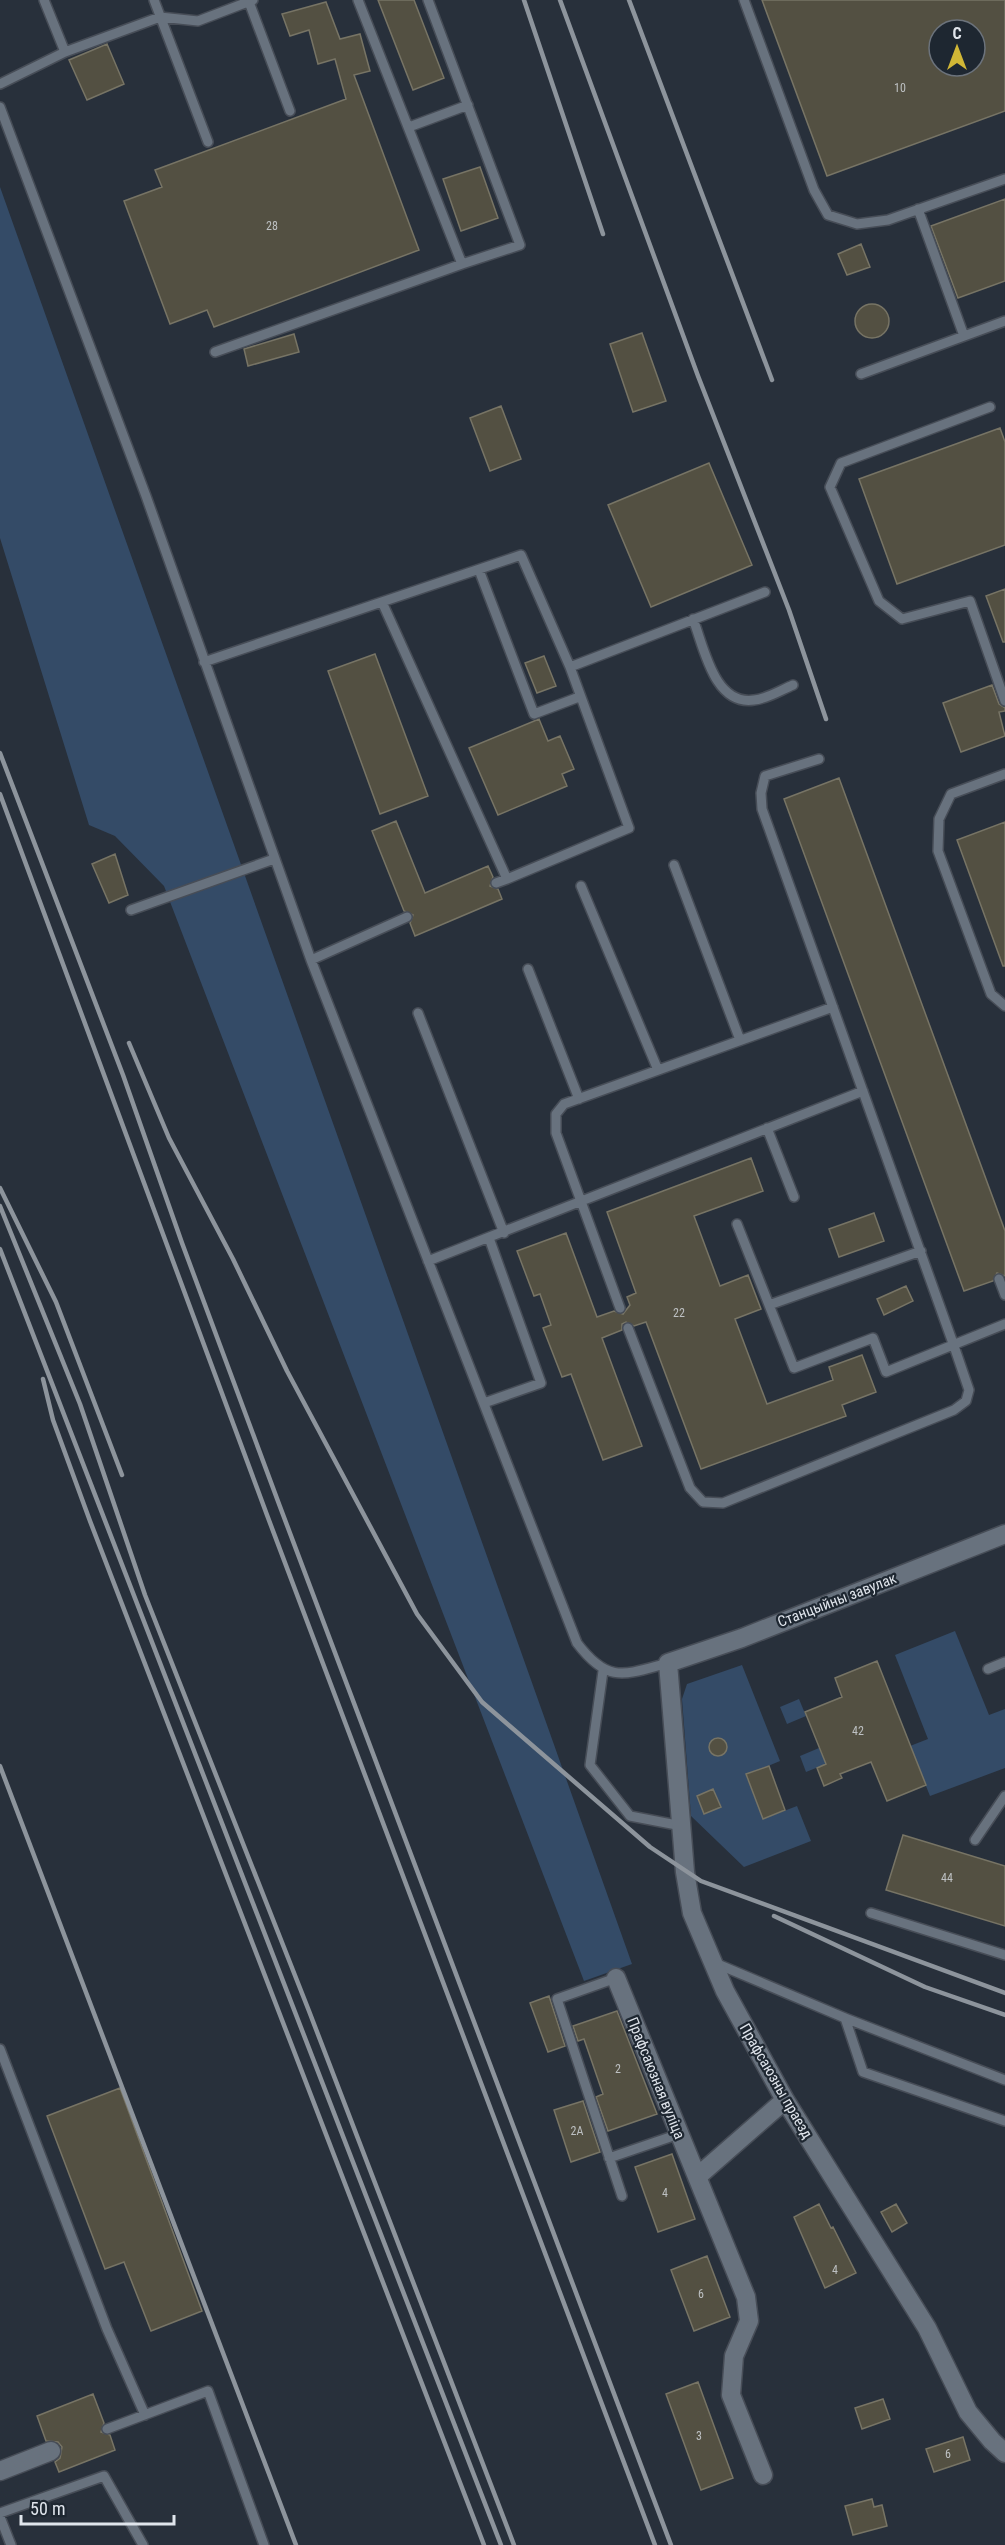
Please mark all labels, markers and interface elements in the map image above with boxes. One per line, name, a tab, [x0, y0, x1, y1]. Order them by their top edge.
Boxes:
north arrow	[927, 18, 987, 78]
text: С	[952, 24, 962, 43]
house number: 10	[894, 81, 906, 95]
house number: 28	[266, 219, 278, 233]
house number: 22	[673, 1306, 685, 1320]
street label: Станцыйны завулак	[775, 1569, 899, 1631]
house number: 42	[852, 1724, 864, 1738]
house number: 44	[941, 1871, 953, 1885]
street label: Прафсаюзная вуліца	[623, 2014, 689, 2142]
street label: Прафсаюзны праезд	[736, 2020, 816, 2142]
house number: 2	[615, 2062, 621, 2076]
house number: 2А	[571, 2124, 584, 2138]
house number: 4	[662, 2186, 668, 2200]
house number: 4	[832, 2263, 838, 2277]
house number: 6	[698, 2287, 704, 2301]
house number: 3	[696, 2429, 702, 2443]
house number: 6	[945, 2447, 951, 2461]
scale bar	[21, 2488, 174, 2526]
text: 50 m	[30, 2498, 65, 2519]

